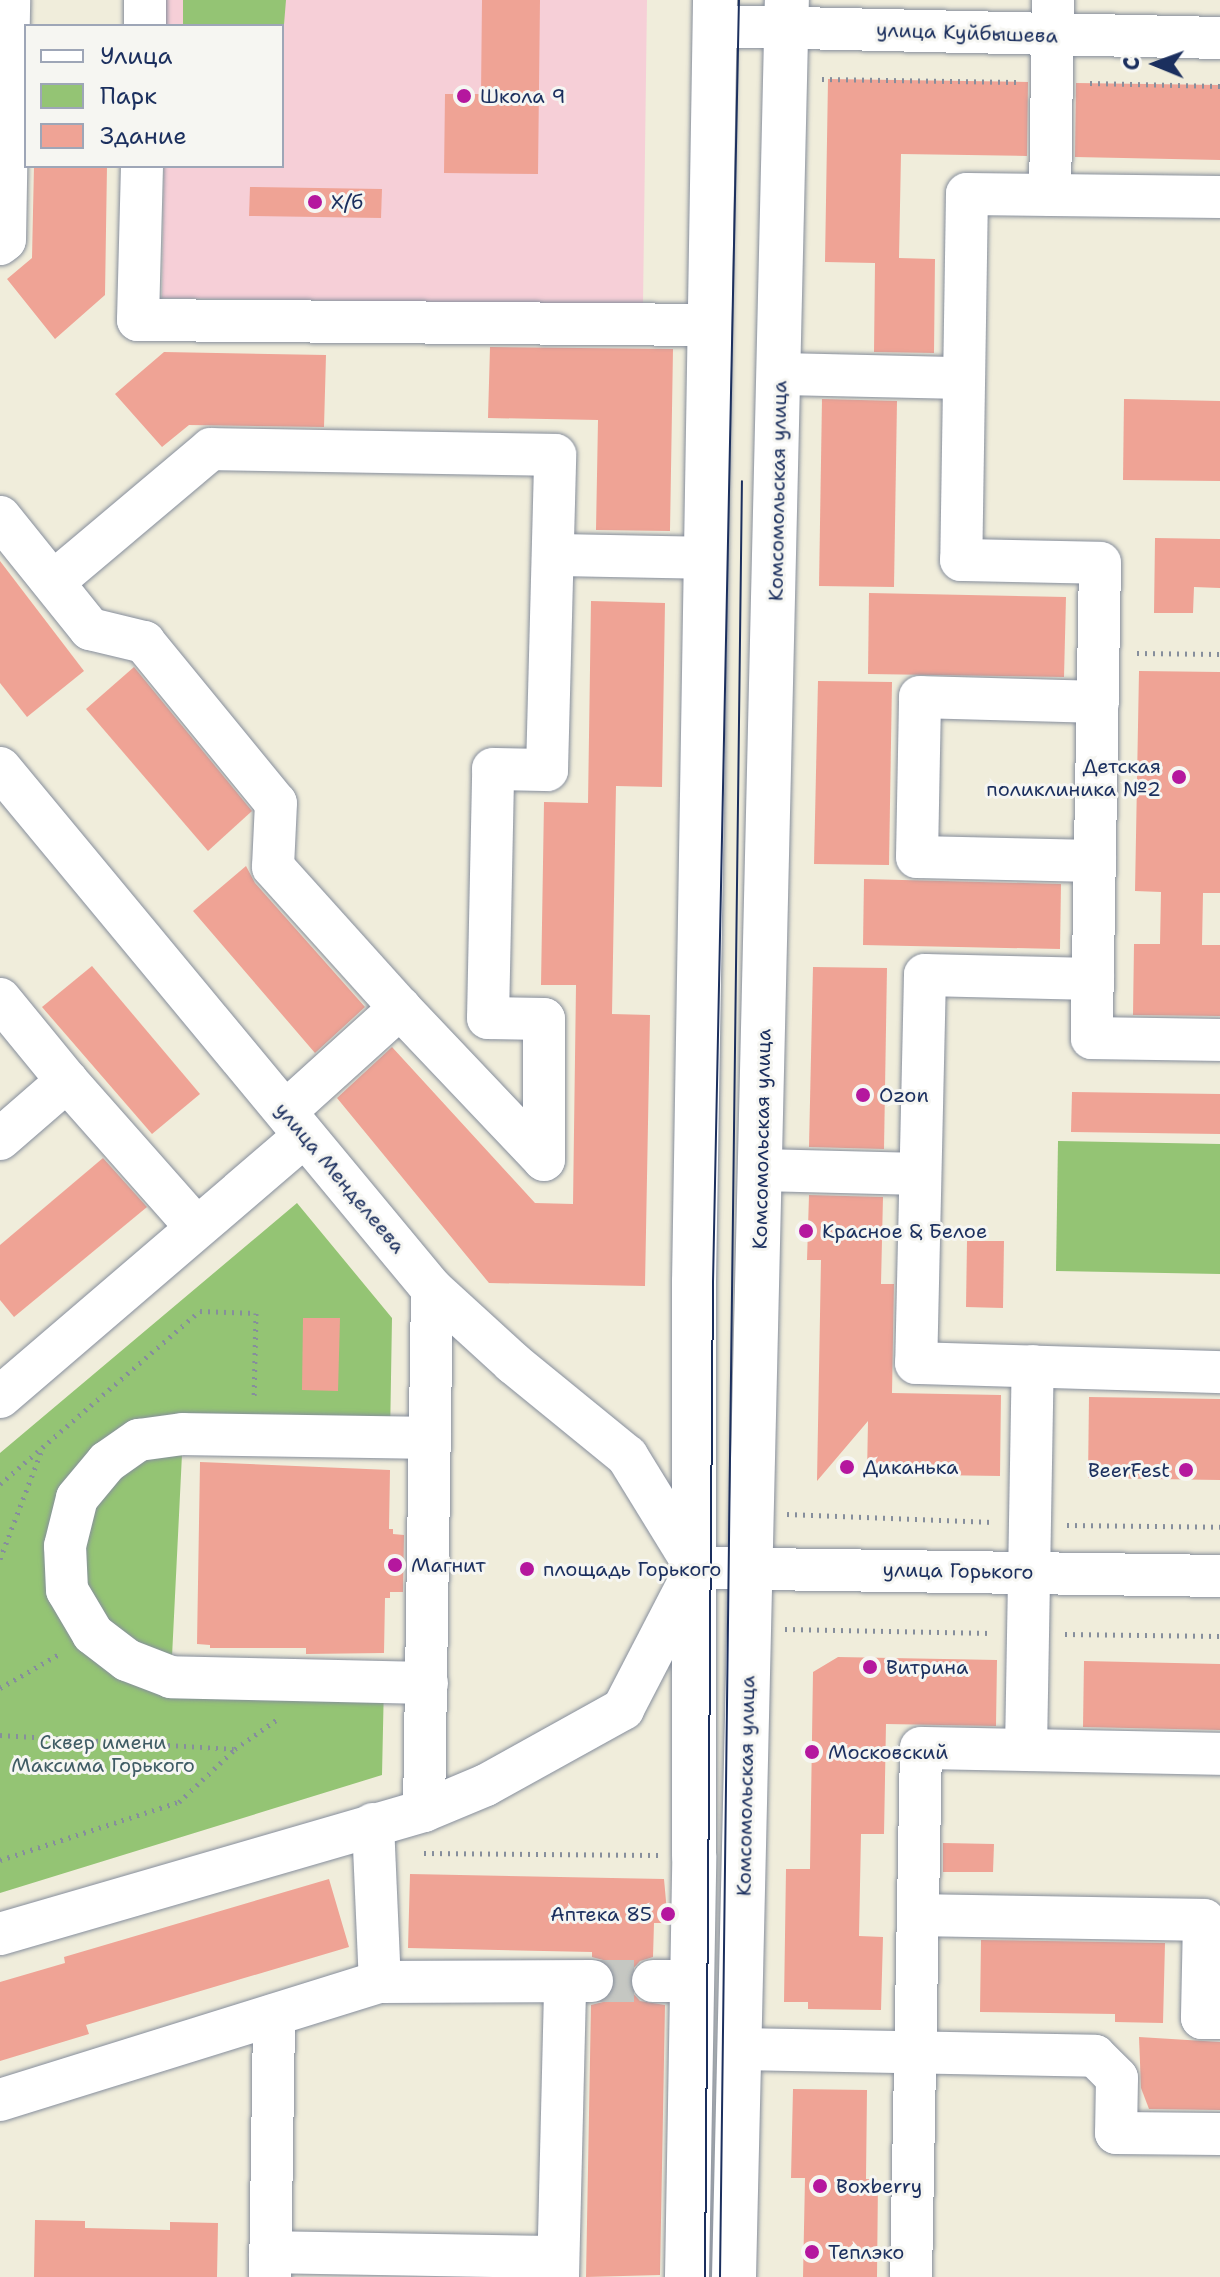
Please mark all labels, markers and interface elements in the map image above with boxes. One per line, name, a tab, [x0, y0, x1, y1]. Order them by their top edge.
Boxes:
street label: улица Куйбышева	[876, 18, 1058, 48]
legend	[24, 24, 284, 168]
north arrow	[1116, 24, 1196, 104]
text: Улица	[100, 40, 173, 72]
text: С	[1117, 57, 1146, 71]
text: Парк	[100, 80, 157, 112]
place label: Школа 9	[480, 84, 566, 108]
marker: Школа 9	[455, 87, 473, 105]
text: Здание	[100, 120, 187, 152]
place label: Х/б	[331, 190, 363, 214]
marker: Х/б	[306, 193, 324, 211]
street label: Комсомольская улица	[764, 381, 792, 601]
place label: Детская поликлиника №2	[986, 754, 1161, 801]
marker: Детская поликлиника №2	[1168, 766, 1190, 788]
street label: Комсомольская улица	[748, 1029, 776, 1249]
place label: Ozon	[879, 1083, 929, 1107]
marker: Ozon	[854, 1086, 872, 1104]
street label: улица Менделеева	[270, 1098, 410, 1258]
place label: Красное & Белое	[822, 1219, 987, 1243]
marker: Красное & Белое	[797, 1222, 815, 1240]
place label: Диканька	[863, 1455, 958, 1479]
marker: Диканька	[838, 1458, 856, 1476]
place label: BeerFest	[1088, 1458, 1170, 1482]
marker: BeerFest	[1177, 1461, 1195, 1479]
place label: Магнит	[411, 1553, 486, 1577]
marker: Магнит	[386, 1556, 404, 1574]
place label: площадь Горького	[543, 1557, 721, 1581]
street label: улица Горького	[882, 1558, 1034, 1584]
marker: площадь Горького	[518, 1560, 536, 1578]
place label: Витрина	[886, 1655, 968, 1679]
marker: Витрина	[861, 1658, 879, 1676]
street label: Комсомольская улица	[732, 1676, 760, 1896]
park label: Сквер имени Максима Горького	[11, 1730, 195, 1777]
place label: Московский	[828, 1740, 948, 1764]
marker: Московский	[803, 1743, 821, 1761]
place label: Аптека 85	[550, 1902, 652, 1926]
marker: Аптека 85	[659, 1905, 677, 1923]
place label: Boxberry	[836, 2174, 922, 2198]
marker: Boxberry	[811, 2177, 829, 2195]
place label: Теплэко	[828, 2240, 904, 2264]
marker: Теплэко	[803, 2243, 821, 2261]

